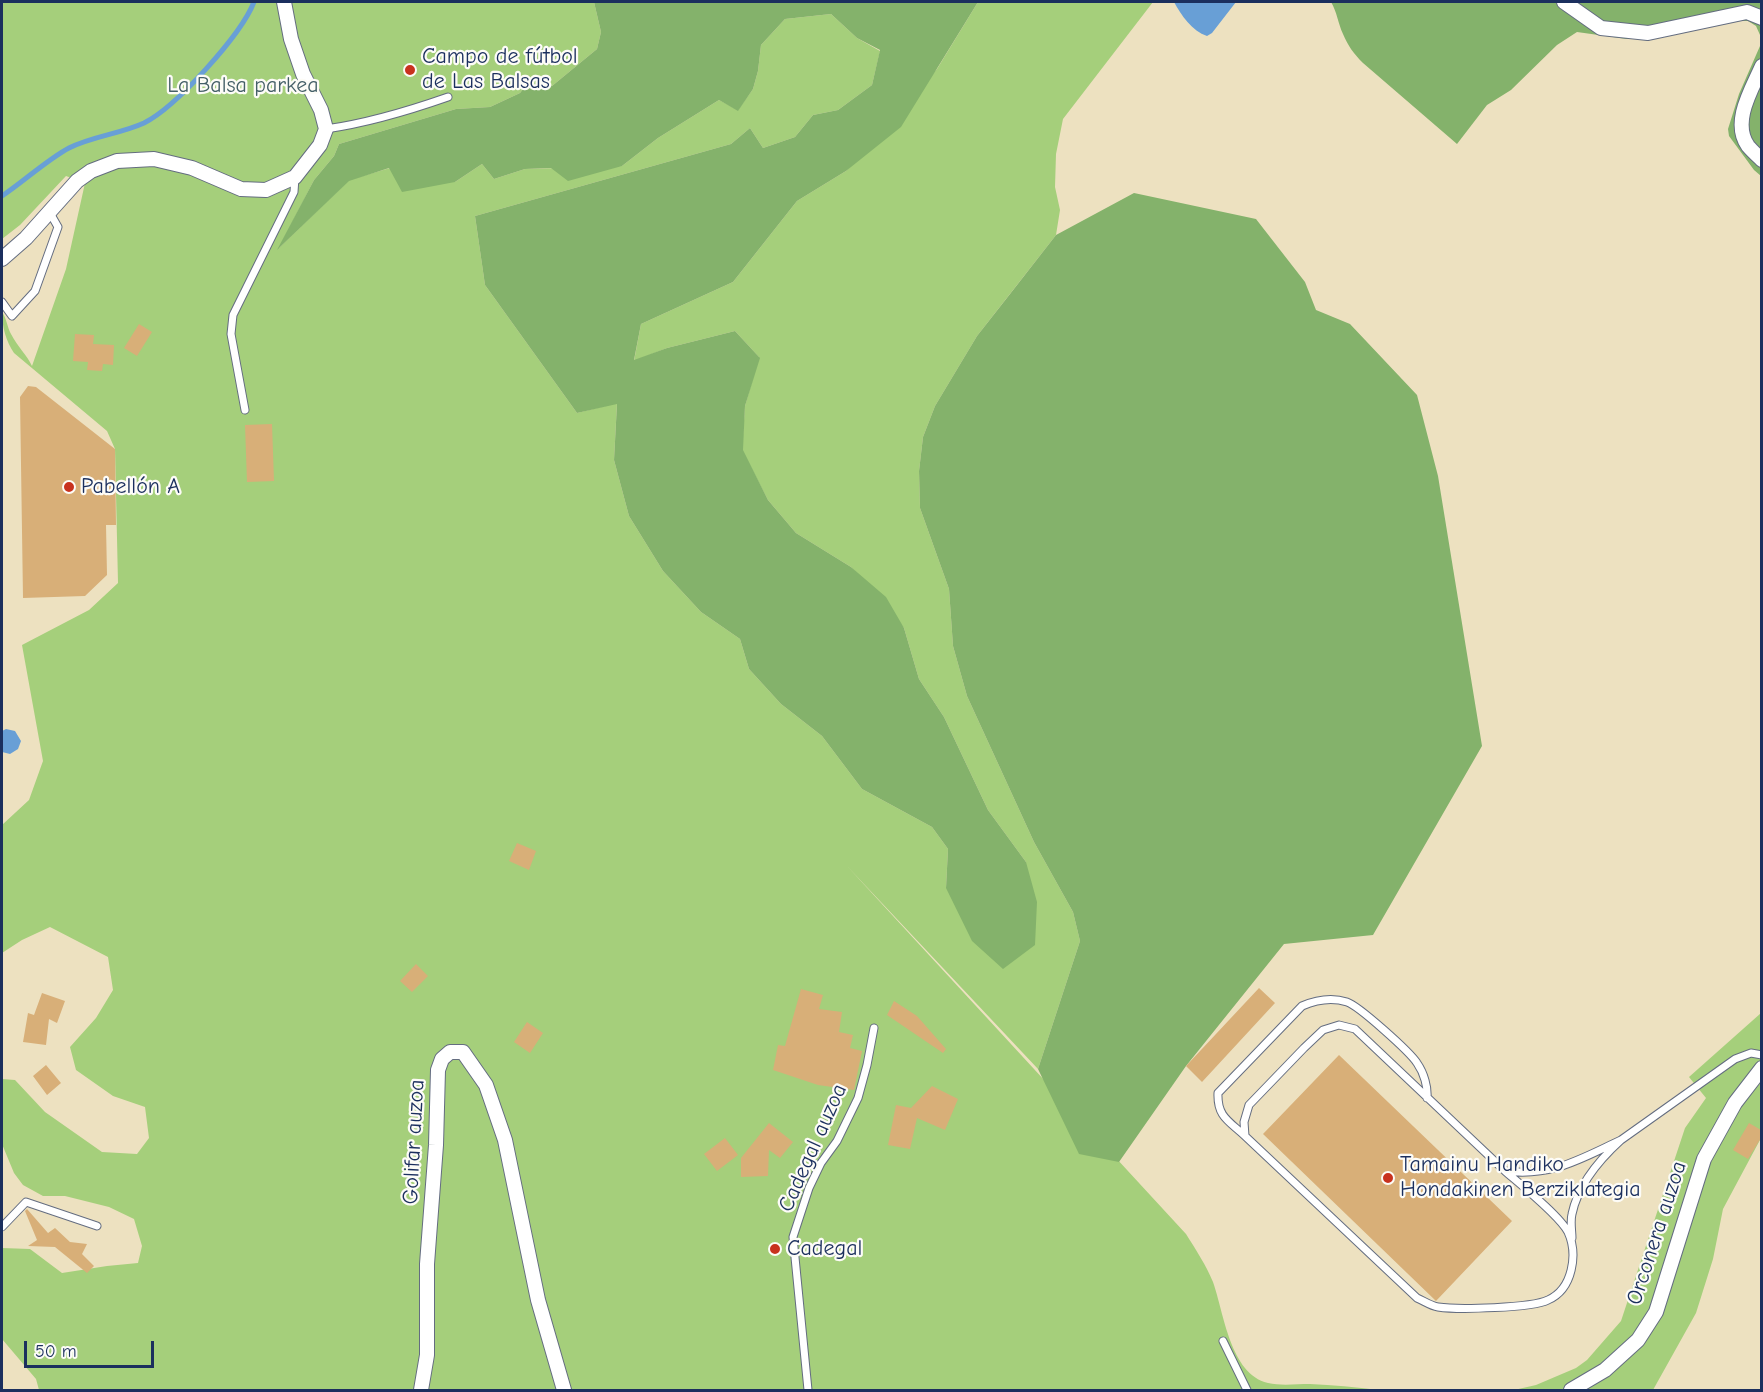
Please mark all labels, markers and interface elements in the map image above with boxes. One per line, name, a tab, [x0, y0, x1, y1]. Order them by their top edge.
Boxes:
place label: Campo de fútbol de Las Balsas	[422, 44, 578, 96]
marker: Campo de fútbol de Las Balsas	[403, 63, 417, 77]
park label: La Balsa parkea	[167, 73, 319, 99]
place label: Pabellón A	[81, 474, 180, 500]
marker: Pabellón A	[62, 480, 76, 494]
street label: Golifar auzoa	[398, 1079, 430, 1205]
street label: Cadegal auzoa	[773, 1080, 853, 1216]
place label: Tamainu Handiko Hondakinen Berziklategia	[1400, 1152, 1641, 1204]
street label: Orconera auzoa	[1621, 1158, 1693, 1308]
marker: Tamainu Handiko Hondakinen Berziklategia	[1381, 1171, 1395, 1185]
place label: Cadegal	[787, 1236, 862, 1262]
marker: Cadegal	[768, 1242, 782, 1256]
scale bar	[27, 1329, 158, 1367]
text: 50 m	[35, 1341, 77, 1362]

